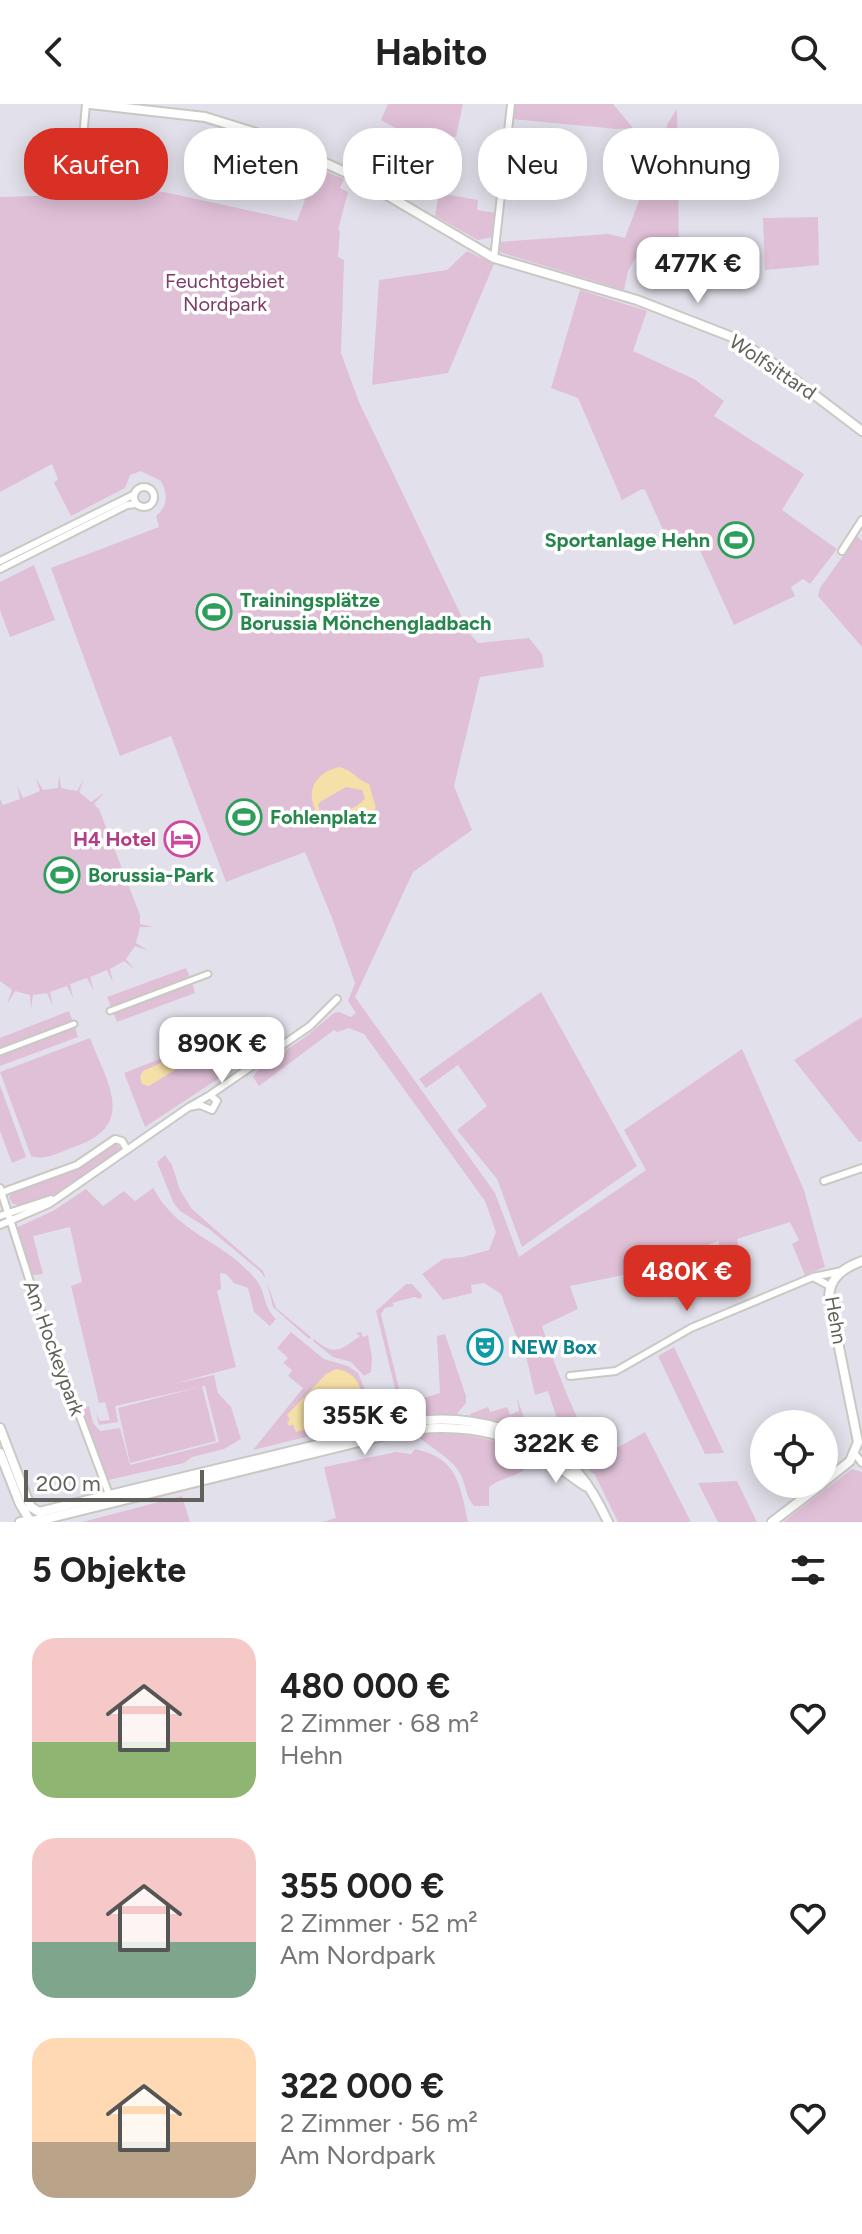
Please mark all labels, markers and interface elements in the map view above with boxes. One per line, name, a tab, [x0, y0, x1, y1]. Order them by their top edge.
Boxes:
icon: back	[32, 30, 76, 74]
icon: search	[786, 30, 830, 74]
text: Habito	[375, 31, 487, 74]
chip: Kaufen	[24, 128, 168, 200]
chip: Mieten	[184, 128, 327, 200]
chip: Filter	[343, 128, 462, 200]
chip: Neu	[478, 128, 587, 200]
chip: Wohnung	[603, 128, 779, 200]
pin: 477K €	[633, 237, 763, 305]
text: 477K €	[655, 247, 741, 279]
park label: Feuchtgebiet Nordpark	[165, 269, 285, 316]
street label: Wolfsittard	[725, 329, 821, 405]
sports icon: Sportanlage Hehn	[717, 521, 755, 559]
place label: Sportanlage Hehn	[544, 528, 710, 552]
place label: Trainingsplätze Borussia Mönchengladbach	[240, 588, 491, 635]
sports icon: Trainingsplätze Borussia Mönchengladbach	[195, 593, 233, 631]
sports icon: Fohlenplatz	[225, 798, 263, 836]
place label: Fohlenplatz	[270, 805, 376, 829]
hotel icon: H4 Hotel	[163, 820, 201, 858]
place label: H4 Hotel	[73, 827, 156, 851]
sports icon: Borussia-Park	[43, 856, 81, 894]
place label: Borussia-Park	[88, 863, 215, 887]
pin: 890K €	[157, 1017, 287, 1085]
text: 890K €	[177, 1027, 267, 1059]
pin: 480K €	[622, 1245, 752, 1313]
text: 480K €	[642, 1255, 732, 1287]
street label: Am Hockeypark	[18, 1277, 90, 1419]
street label: Hehn	[820, 1294, 852, 1346]
theatre icon: NEW Box	[466, 1328, 504, 1366]
place label: NEW Box	[511, 1335, 597, 1359]
pin: 355K €	[300, 1389, 430, 1457]
text: 355K €	[322, 1399, 408, 1431]
map controls	[750, 1410, 838, 1498]
button: locate	[750, 1410, 838, 1498]
pin: 322K €	[491, 1417, 621, 1485]
text: 322K €	[513, 1427, 599, 1459]
scale bar	[24, 1466, 204, 1502]
text: 200 m	[36, 1470, 101, 1497]
icon: filters	[786, 1548, 830, 1592]
text: 5 Objekte	[32, 1550, 186, 1591]
text: 480 000 €	[280, 1666, 450, 1707]
icon: home	[96, 1670, 192, 1766]
icon: heart	[786, 1696, 830, 1740]
text: 2 Zimmer · 68 m²	[280, 1707, 479, 1739]
text: Hehn	[280, 1739, 343, 1771]
text: 355 000 €	[280, 1866, 444, 1907]
icon: home	[96, 1870, 192, 1966]
icon: heart	[786, 1896, 830, 1940]
text: 2 Zimmer · 52 m²	[280, 1907, 478, 1939]
text: Am Nordpark	[280, 1939, 435, 1971]
text: 322 000 €	[280, 2066, 444, 2107]
icon: home	[96, 2070, 192, 2166]
icon: heart	[786, 2096, 830, 2140]
text: 2 Zimmer · 56 m²	[280, 2107, 478, 2139]
text: Am Nordpark	[280, 2139, 435, 2171]

